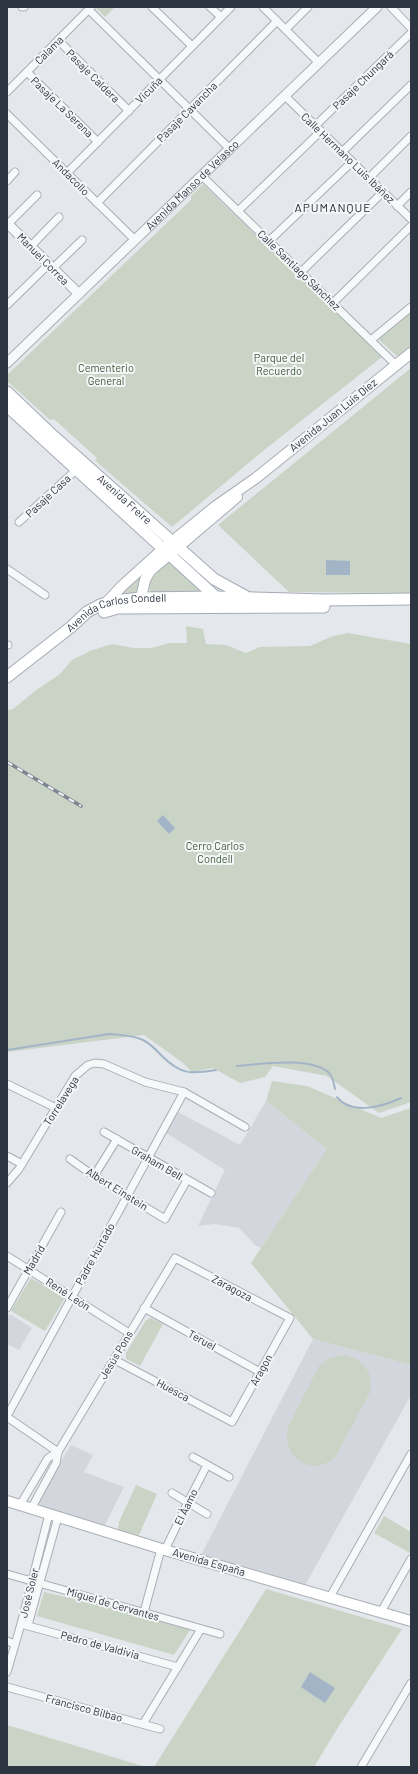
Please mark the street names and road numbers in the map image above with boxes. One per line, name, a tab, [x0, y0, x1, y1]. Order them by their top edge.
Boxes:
street label: Calama	[32, 33, 66, 67]
street label: Pasaje Caldera	[64, 46, 123, 105]
street label: Pasaje Chungará	[330, 47, 396, 112]
street label: Pasaje La Serena	[29, 74, 96, 140]
street label: Vicuña	[133, 74, 165, 106]
street label: Pasaje Cavancha	[154, 79, 219, 144]
street label: Calle Hermano Luis Ibáñez	[299, 110, 398, 206]
street label: Avenida Manso de Velasco	[143, 137, 241, 232]
street label: Andacollo	[50, 155, 93, 198]
street label: Calle Santiago Sánchez	[255, 227, 344, 313]
street label: Manuel Correa	[15, 230, 72, 287]
street label: Avenida Juan Luis Diez	[286, 375, 379, 454]
street label: Pasaje Casa	[22, 471, 73, 520]
street label: Avenida Freire	[95, 471, 155, 527]
street label: Avenida Carlos Condell	[64, 591, 166, 634]
street label: Torrelavega	[40, 1074, 81, 1128]
street label: Graham Bell	[129, 1143, 185, 1182]
street label: Albert Einstein	[84, 1164, 151, 1213]
street label: Padre Hurtado	[72, 1220, 117, 1287]
street label: Madrid	[20, 1243, 47, 1277]
street label: Zaragoza	[210, 1272, 255, 1304]
street label: René León	[44, 1274, 93, 1313]
street label: Teruel	[186, 1327, 218, 1352]
street label: Jesús Pons	[96, 1328, 135, 1381]
street label: Aragon	[247, 1352, 275, 1388]
street label: Huesca	[155, 1375, 192, 1404]
street label: El Àamo	[171, 1487, 200, 1527]
street label: Avenida España	[171, 1545, 247, 1578]
street label: José Soler	[16, 1567, 41, 1619]
street label: Miguel de Cervantes	[65, 1584, 161, 1623]
street label: Pedro de Valdivia	[59, 1628, 141, 1661]
street label: Francisco Bilbao	[44, 1691, 124, 1724]

